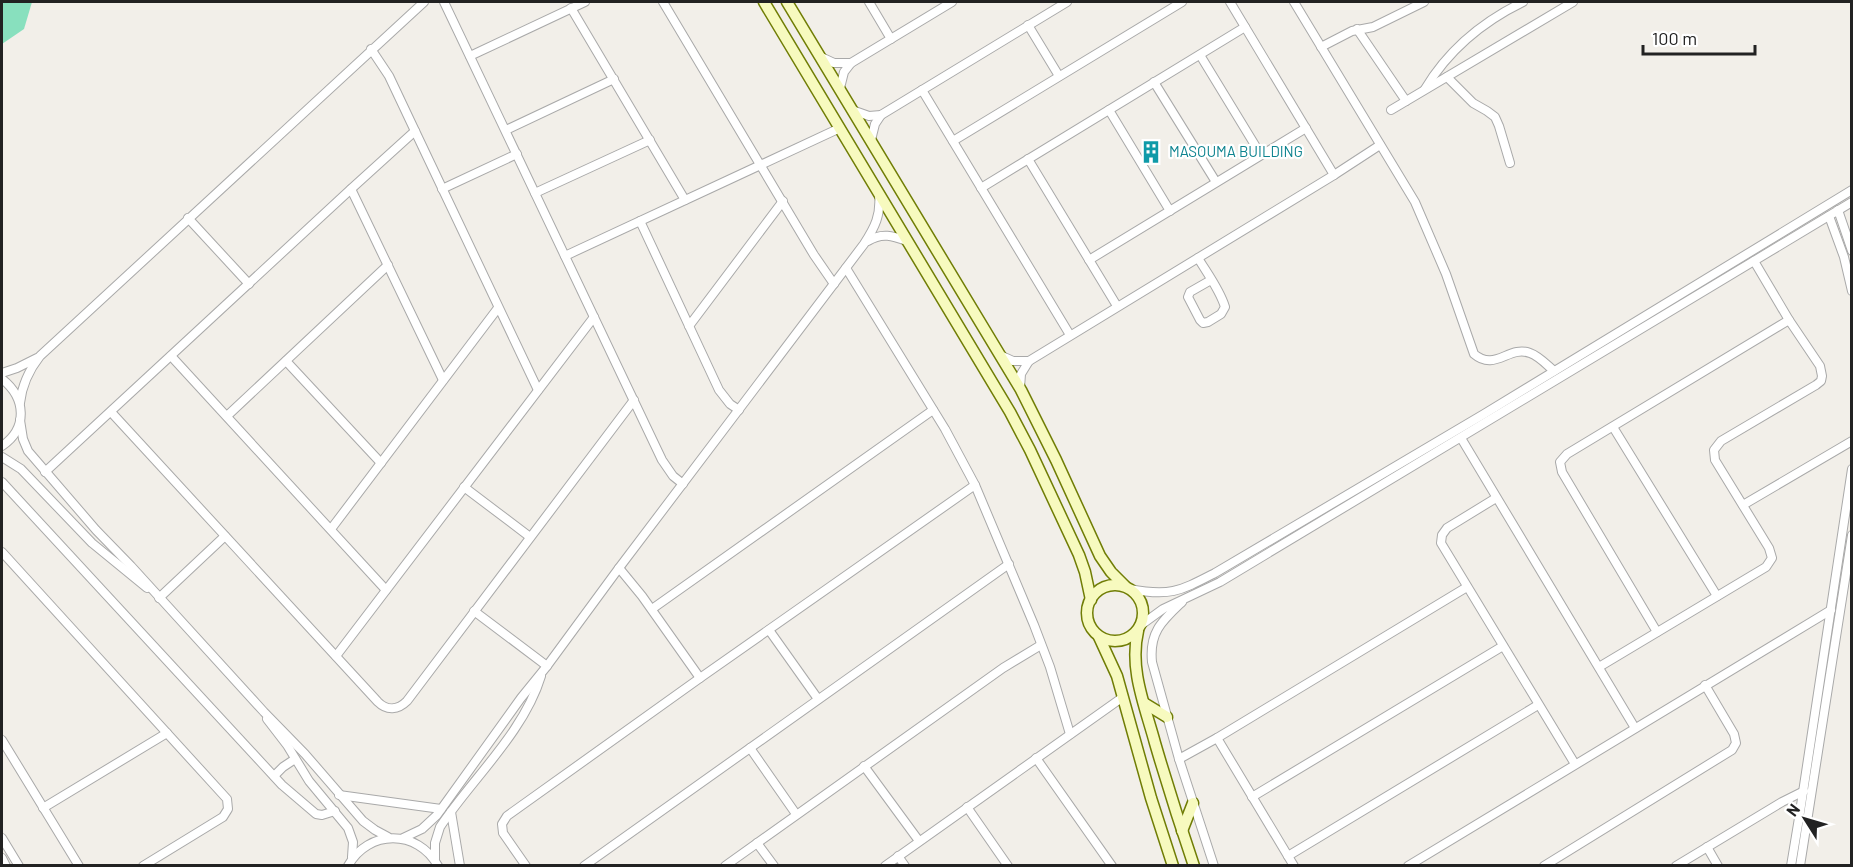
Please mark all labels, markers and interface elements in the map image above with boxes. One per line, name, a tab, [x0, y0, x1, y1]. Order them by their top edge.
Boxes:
scale bar	[1643, 18, 1756, 56]
text: 100 m	[1652, 27, 1697, 49]
building icon: MASOUMA BUILDING	[1138, 139, 1164, 165]
place label: MASOUMA BUILDING	[1169, 142, 1303, 160]
north arrow	[1775, 789, 1835, 849]
text: N	[1782, 800, 1803, 820]

